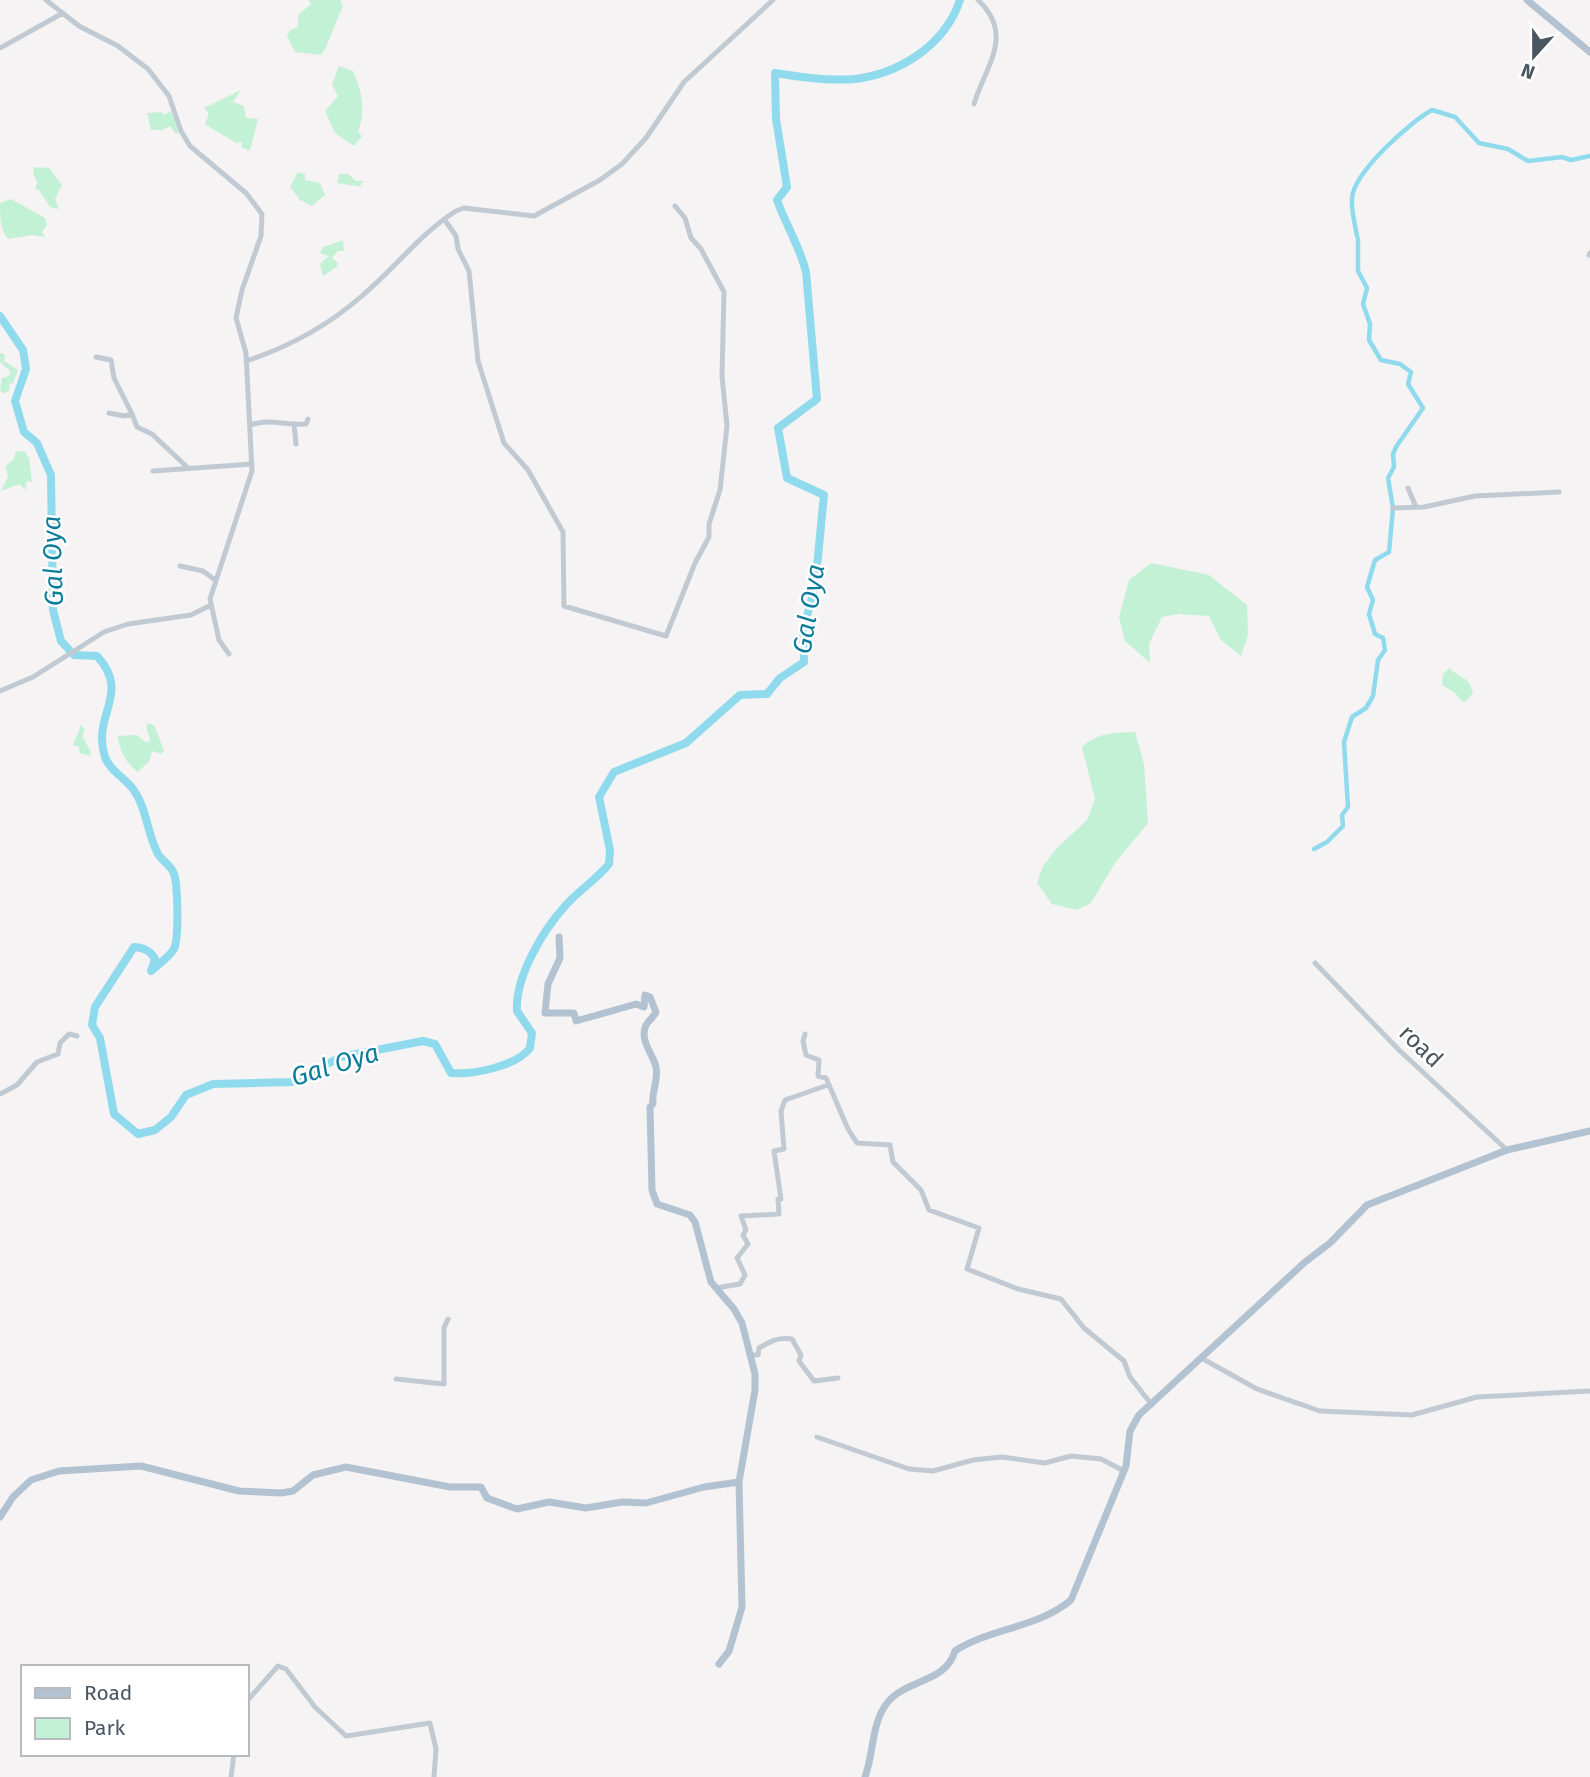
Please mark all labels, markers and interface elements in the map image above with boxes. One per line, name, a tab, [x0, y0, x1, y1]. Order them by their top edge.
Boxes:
north arrow	[1499, 21, 1569, 91]
text: N	[1518, 58, 1538, 84]
water label: Gal Oya	[36, 515, 70, 607]
water label: Gal Oya	[787, 562, 831, 656]
street label: road	[1393, 1019, 1449, 1073]
water label: Gal Oya	[287, 1037, 383, 1093]
legend	[21, 1665, 248, 1756]
text: Road	[84, 1680, 132, 1706]
text: Park	[84, 1715, 126, 1741]

